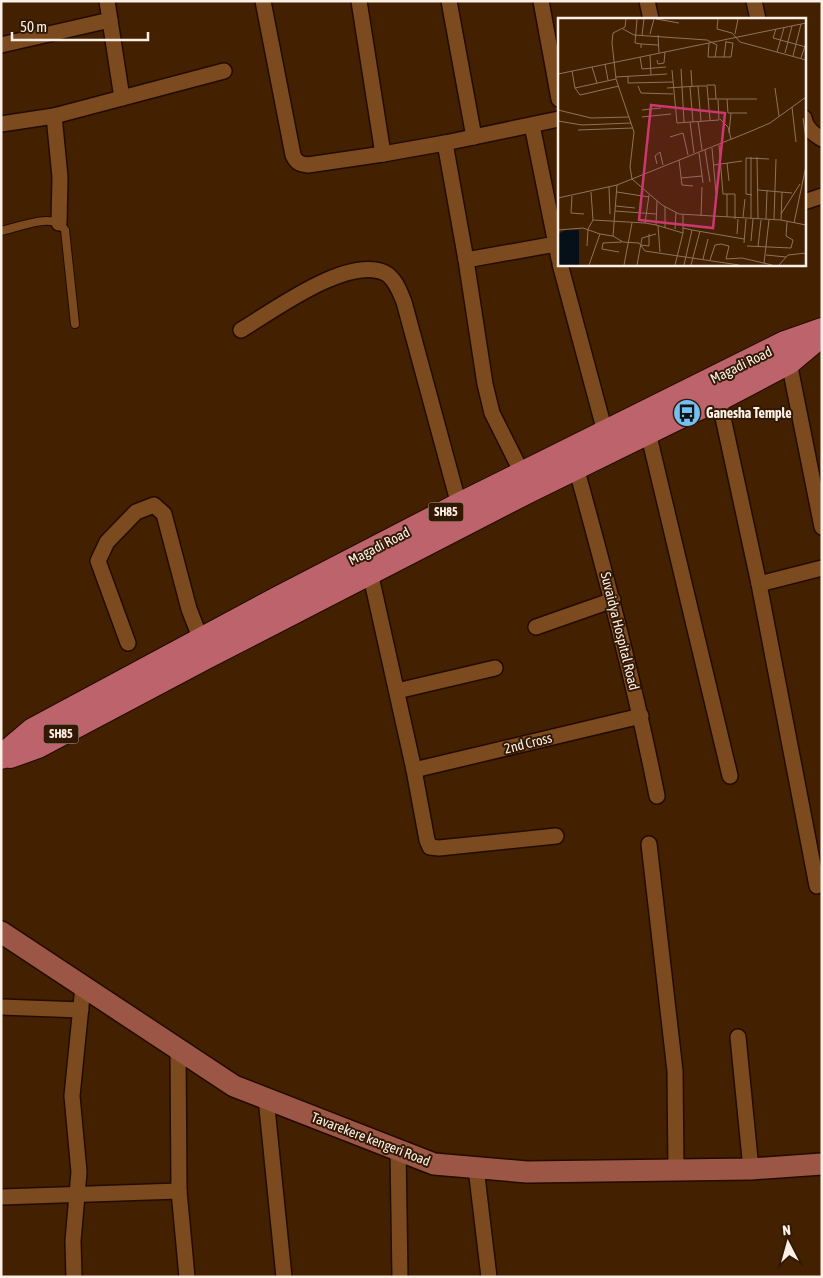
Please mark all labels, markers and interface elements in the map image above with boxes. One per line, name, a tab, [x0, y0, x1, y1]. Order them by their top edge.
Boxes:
scale bar	[12, 10, 149, 42]
text: 50 m	[20, 18, 47, 35]
inset map	[558, 18, 806, 265]
street label: Magadi Road	[708, 343, 774, 387]
bus stop icon: Ganesha Temple	[672, 398, 702, 428]
place label: Ganesha Temple	[706, 405, 792, 421]
road number: SH85	[428, 502, 464, 522]
street label: Magadi Road	[346, 524, 412, 568]
street label: Suvaidya Hospital Road	[598, 570, 642, 692]
road number: SH85	[44, 724, 78, 744]
street label: 2nd Cross	[502, 729, 554, 757]
street label: Tavarekere kengeri Road	[309, 1109, 433, 1169]
north arrow	[763, 1218, 813, 1268]
text: N	[782, 1222, 792, 1238]

